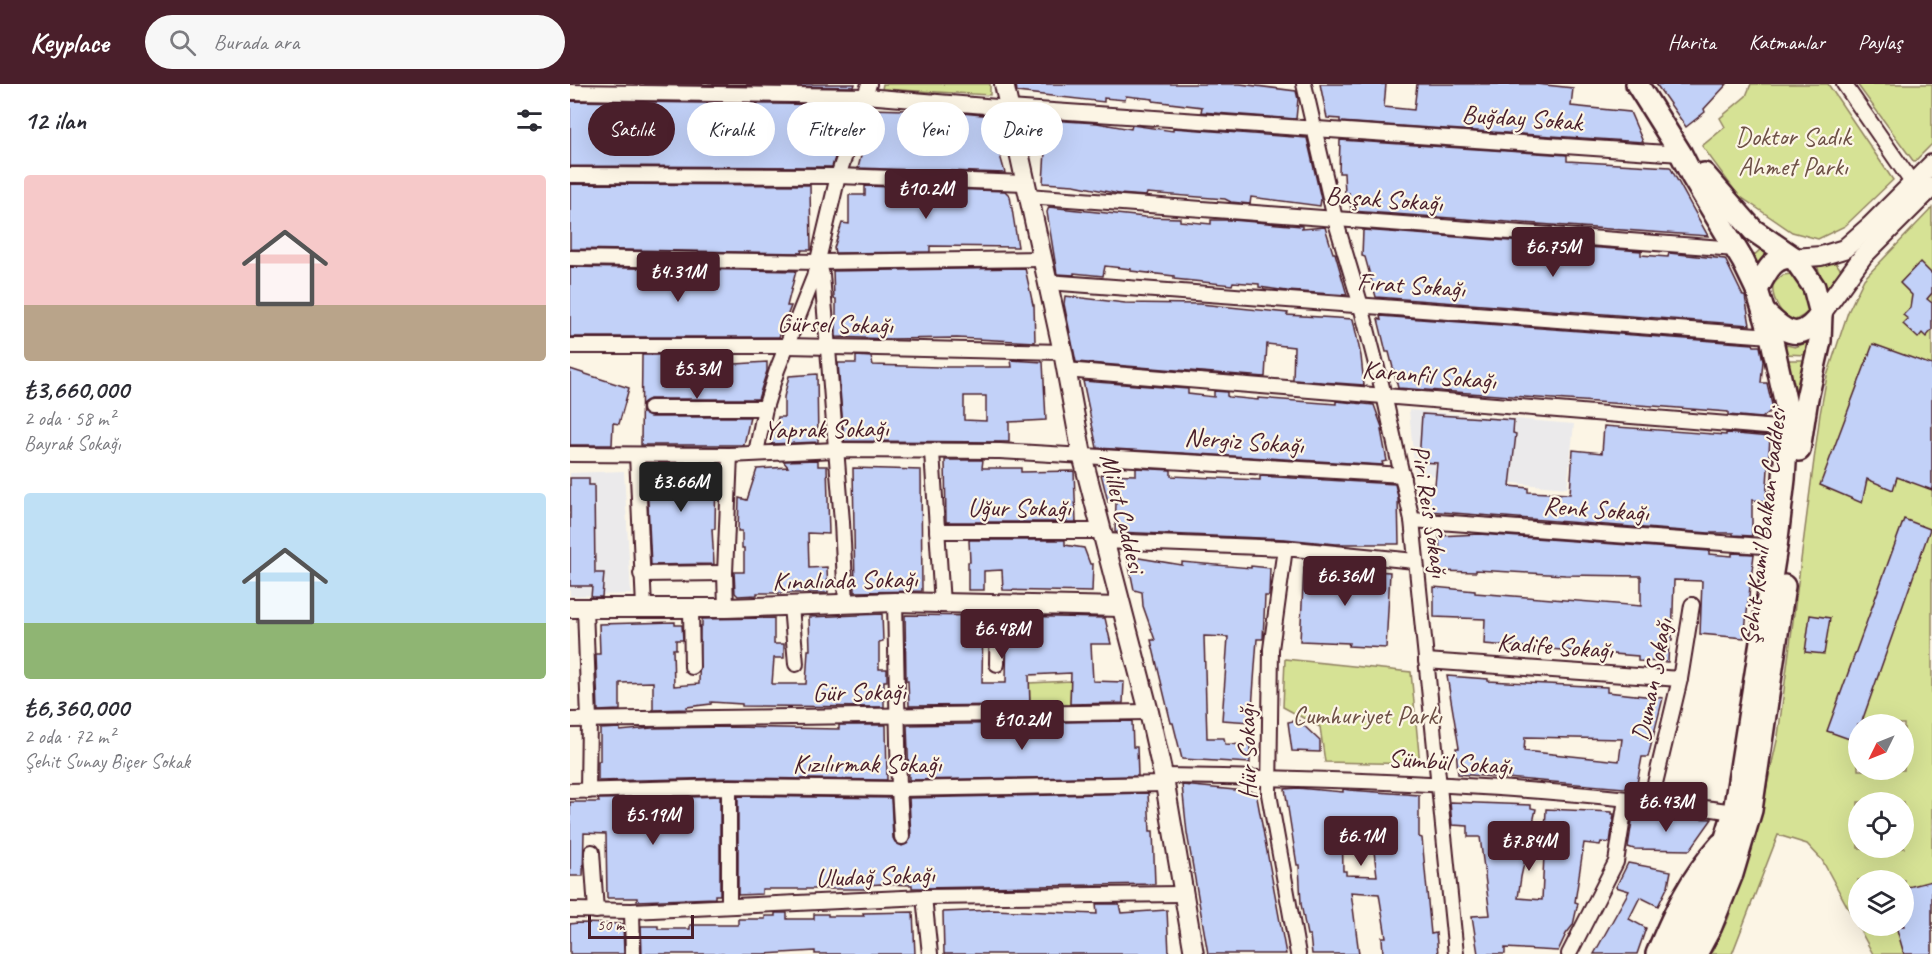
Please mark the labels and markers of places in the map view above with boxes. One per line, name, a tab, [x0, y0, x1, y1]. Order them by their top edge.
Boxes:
pin: ₺10.2M	[877, 169, 975, 220]
pin: ₺6.75M	[1504, 227, 1602, 278]
pin: ₺4.31M	[629, 252, 727, 303]
pin: ₺5.3M	[655, 349, 739, 400]
pin: ₺3.66M	[632, 462, 730, 513]
pin: ₺6.36M	[1296, 556, 1394, 607]
pin: ₺6.48M	[953, 609, 1051, 660]
pin: ₺10.2M	[973, 700, 1071, 751]
pin: ₺6.43M	[1617, 782, 1715, 833]
pin: ₺5.19M	[604, 795, 702, 846]
pin: ₺6.1M	[1319, 816, 1403, 867]
pin: ₺7.84M	[1480, 821, 1578, 872]

